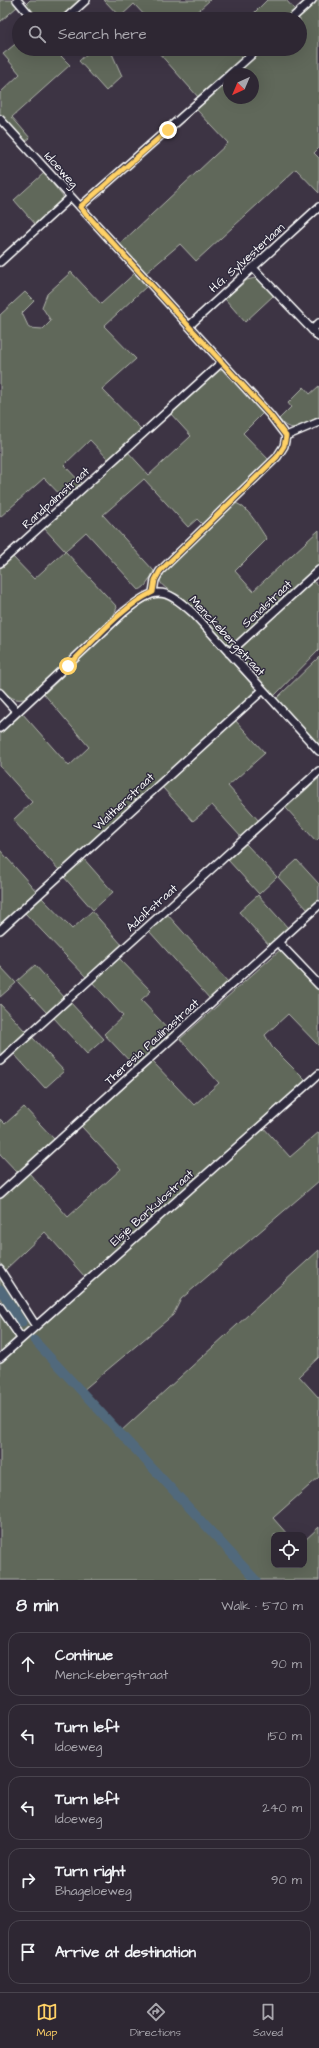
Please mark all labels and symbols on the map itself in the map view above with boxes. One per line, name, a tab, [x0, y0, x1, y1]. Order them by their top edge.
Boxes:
north arrow	[223, 68, 259, 104]
route end	[159, 121, 177, 139]
street label: Idoeweg	[39, 148, 82, 193]
street label: H.G. Sylvesterlaan	[205, 219, 289, 297]
street label: Randpalmstraat	[19, 463, 94, 533]
street label: Sonalstraat	[238, 576, 296, 632]
street label: Menckebergstraat	[184, 592, 269, 681]
route start	[59, 657, 77, 675]
street label: Waltherstraat	[90, 769, 158, 835]
street label: Adolfstraat	[122, 880, 182, 936]
street label: Theresia Paulinastraat	[101, 995, 203, 1089]
street label: Elsje Borkulostraat	[107, 1166, 198, 1250]

